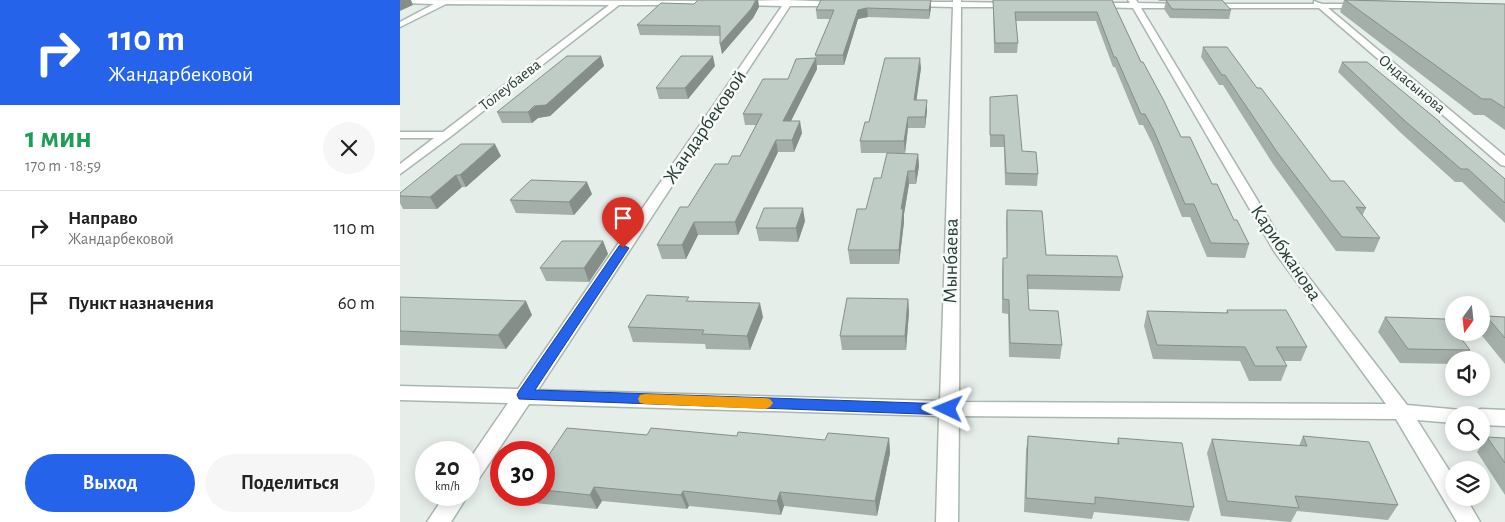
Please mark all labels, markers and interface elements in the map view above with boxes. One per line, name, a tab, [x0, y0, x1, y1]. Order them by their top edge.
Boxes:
icon: right	[25, 20, 90, 85]
text: 110 m	[108, 22, 185, 57]
street label: Ондасынова	[1376, 52, 1448, 116]
street label: Толеубаева	[476, 56, 544, 115]
text: Жандарбековой	[108, 63, 253, 85]
street label: Жандарбековой	[660, 67, 750, 187]
button: close	[323, 122, 375, 174]
text: 1 мин	[25, 123, 92, 153]
text: 170 m · 18:59	[25, 158, 101, 174]
pin	[602, 197, 644, 248]
street label: Карибжанова	[1247, 202, 1325, 304]
icon: arrive	[609, 204, 637, 232]
text: Направо	[68, 209, 138, 228]
icon: right	[25, 214, 53, 242]
street label: Мынбаева	[940, 218, 962, 304]
text: 110 m	[334, 219, 375, 238]
text: Жандарбековой	[68, 231, 174, 247]
icon: arrive	[25, 289, 53, 317]
text: Пункт назначения	[68, 294, 214, 313]
text: 60 m	[338, 294, 375, 313]
north arrow	[1445, 296, 1490, 341]
map controls	[1445, 296, 1490, 506]
button: sound	[1445, 351, 1490, 396]
position arrow	[921, 382, 973, 434]
button: search	[1445, 406, 1490, 451]
speed limit sign: 30	[490, 441, 555, 506]
button: Выход	[25, 454, 195, 512]
button: Поделиться	[205, 454, 375, 512]
text: 20	[435, 455, 460, 480]
button: layers	[1445, 461, 1490, 506]
text: km/h	[435, 480, 460, 492]

